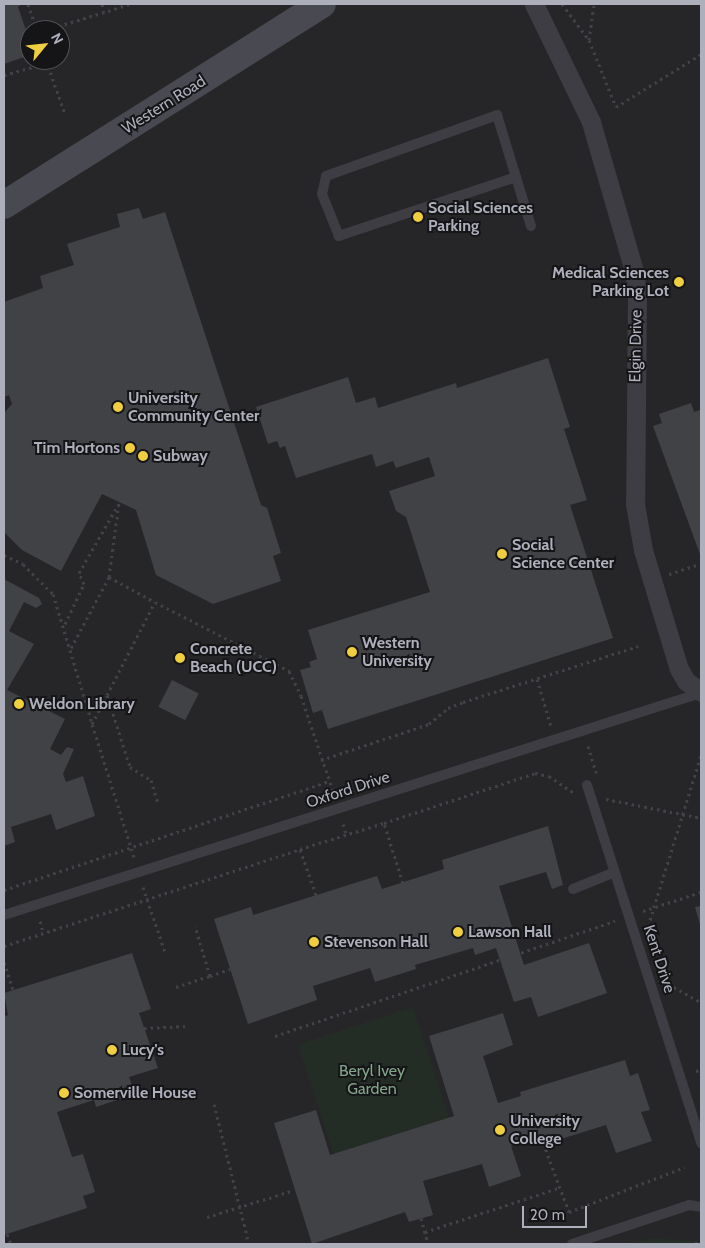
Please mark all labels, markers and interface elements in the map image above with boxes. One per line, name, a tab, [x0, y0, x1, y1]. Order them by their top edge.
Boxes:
north arrow	[20, 20, 70, 70]
text: N	[47, 30, 68, 47]
street label: Western Road	[119, 72, 209, 138]
place label: Social Sciences Parking	[428, 198, 533, 236]
marker: Social Sciences Parking	[412, 211, 424, 223]
place label: Medical Sciences Parking Lot	[552, 263, 669, 301]
marker: Medical Sciences Parking Lot	[673, 276, 685, 288]
street label: Elgin Drive	[626, 309, 646, 383]
place label: University Community Center	[128, 388, 259, 426]
marker: University Community Center	[112, 401, 124, 413]
place label: Tim Hortons	[34, 438, 120, 458]
marker: Tim Hortons	[124, 442, 136, 454]
place label: Subway	[153, 446, 208, 466]
marker: Subway	[137, 450, 149, 462]
place label: Social Science Center	[512, 535, 614, 573]
marker: Social Science Center	[496, 548, 508, 560]
place label: Western University	[362, 633, 432, 671]
place label: Concrete Beach (UCC)	[190, 639, 277, 677]
marker: Western University	[346, 646, 358, 658]
marker: Concrete Beach (UCC)	[174, 652, 186, 664]
place label: Weldon Library	[29, 694, 135, 714]
marker: Weldon Library	[13, 698, 25, 710]
street label: Oxford Drive	[304, 767, 392, 813]
place label: Lawson Hall	[468, 922, 552, 942]
street label: Kent Drive	[639, 923, 679, 995]
marker: Lawson Hall	[452, 926, 464, 938]
place label: Stevenson Hall	[324, 932, 428, 952]
marker: Stevenson Hall	[308, 936, 320, 948]
place label: Lucy's	[122, 1040, 164, 1060]
marker: Lucy's	[106, 1044, 118, 1056]
park label: Beryl Ivey Garden	[339, 1061, 405, 1099]
place label: Somerville House	[74, 1083, 196, 1103]
marker: Somerville House	[58, 1087, 70, 1099]
place label: University College	[510, 1111, 580, 1149]
marker: University College	[494, 1124, 506, 1136]
scale bar	[525, 1196, 590, 1228]
text: 20 m	[530, 1206, 565, 1224]

